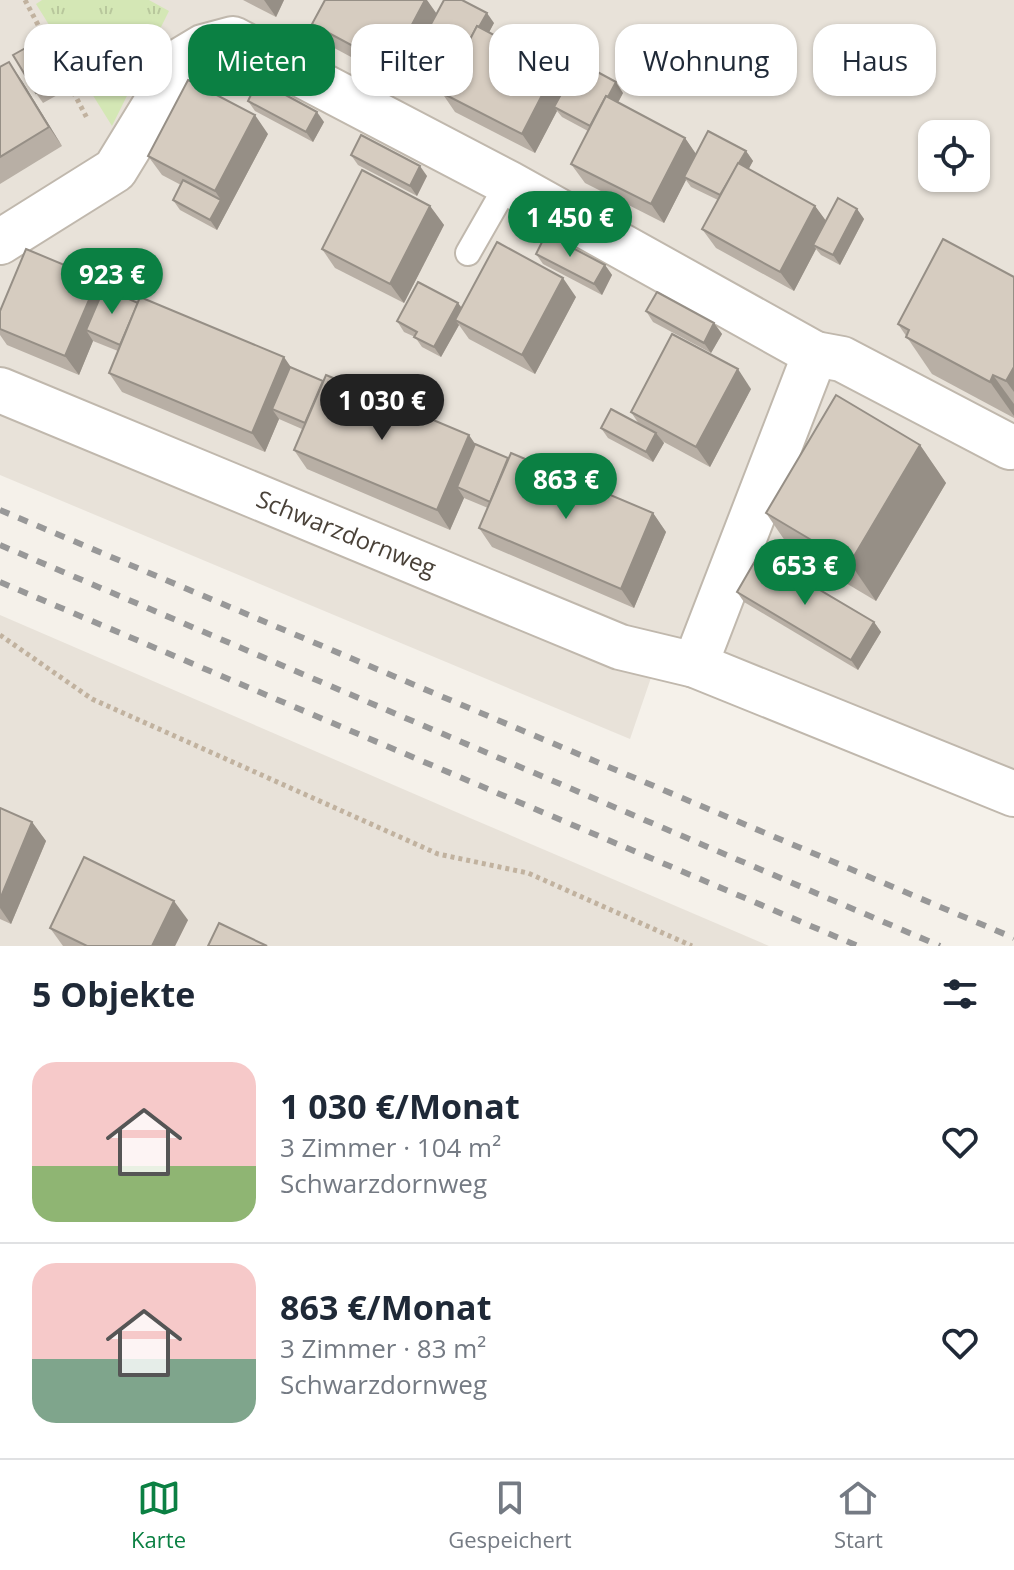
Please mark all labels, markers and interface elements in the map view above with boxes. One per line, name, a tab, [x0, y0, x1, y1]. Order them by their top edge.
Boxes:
chip: Kaufen	[24, 24, 172, 96]
chip: Mieten	[188, 24, 335, 96]
chip: Filter	[351, 24, 473, 96]
chip: Neu	[489, 24, 599, 96]
chip: Wohnung	[615, 24, 797, 96]
chip: Haus	[813, 24, 936, 96]
map controls	[918, 120, 990, 192]
button: locate	[918, 120, 990, 192]
pin: 1 450 €	[496, 191, 644, 259]
text: 1 450 €	[526, 199, 614, 235]
pin: 923 €	[56, 248, 168, 316]
text: 923 €	[79, 256, 145, 292]
pin: 1 030 €	[308, 374, 456, 442]
text: 1 030 €	[338, 382, 426, 418]
pin: 863 €	[510, 453, 622, 521]
text: 863 €	[533, 461, 599, 497]
street label: Schwarzdornweg	[252, 482, 441, 584]
pin: 653 €	[749, 539, 861, 607]
text: 653 €	[772, 547, 838, 583]
text: 5 Objekte	[32, 971, 195, 1017]
icon: filters	[938, 972, 982, 1016]
text: 1 030 €/Monat	[280, 1083, 520, 1129]
icon: home	[96, 1094, 192, 1190]
icon: heart	[938, 1120, 982, 1164]
text: 3 Zimmer · 104 m²	[280, 1129, 501, 1165]
text: Schwarzdornweg	[280, 1165, 487, 1201]
text: 863 €/Monat	[280, 1284, 491, 1330]
icon: home	[96, 1295, 192, 1391]
icon: heart	[938, 1321, 982, 1365]
text: 3 Zimmer · 83 m²	[280, 1330, 486, 1366]
text: Schwarzdornweg	[280, 1366, 487, 1402]
tab: Karte	[131, 1476, 186, 1554]
tab: Gespeichert	[448, 1476, 572, 1554]
tab: Start	[834, 1476, 883, 1554]

